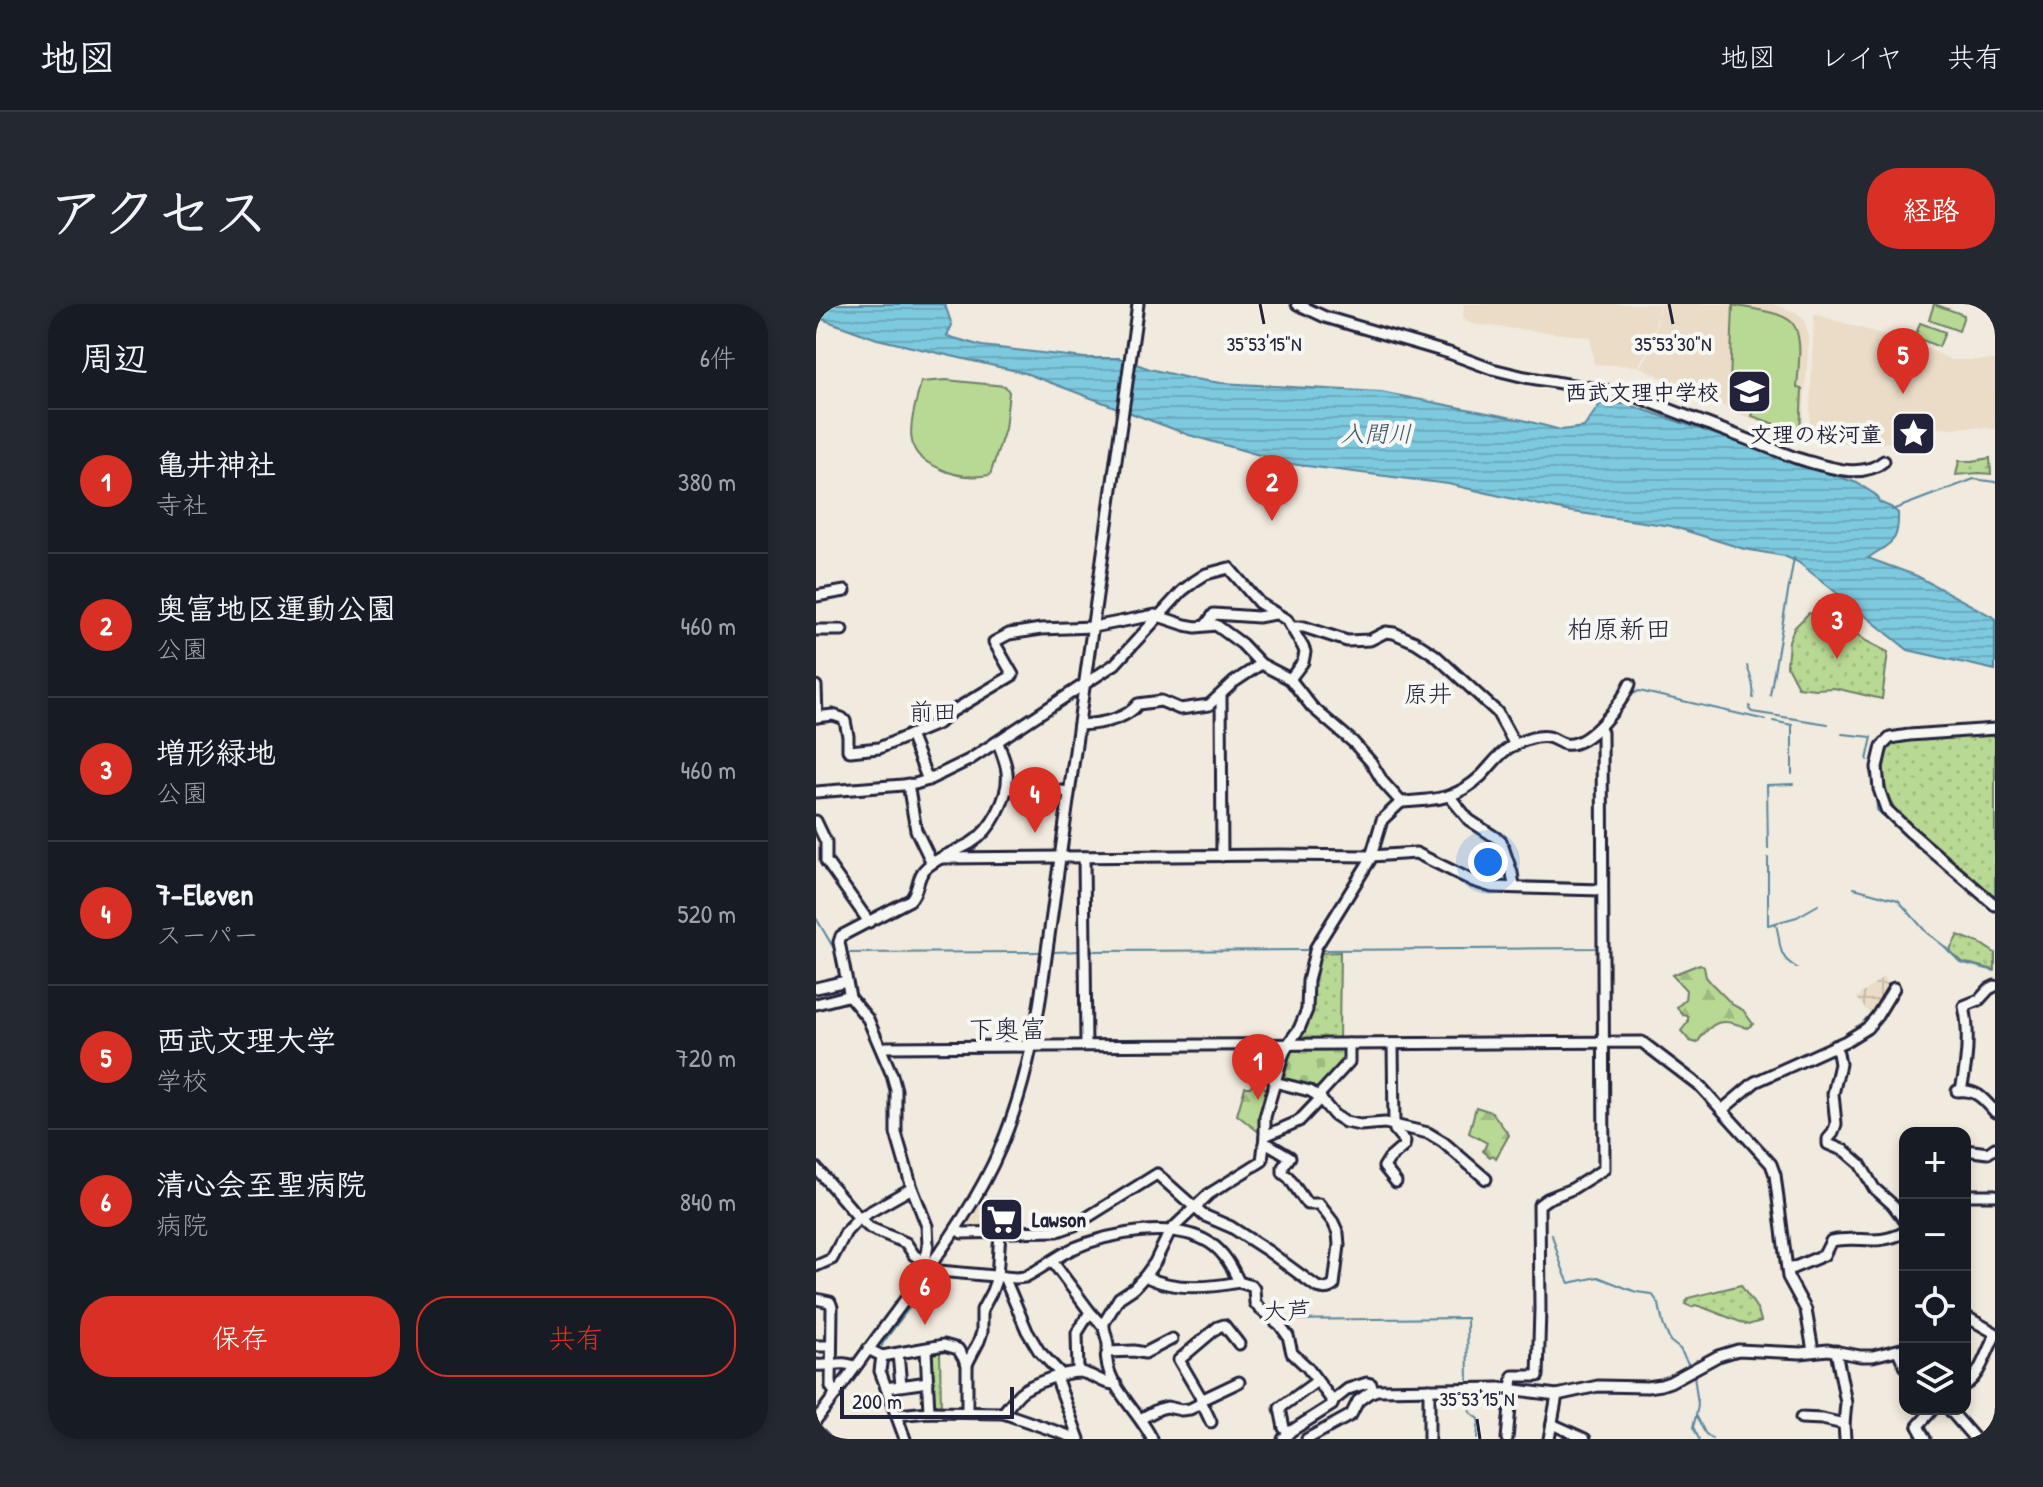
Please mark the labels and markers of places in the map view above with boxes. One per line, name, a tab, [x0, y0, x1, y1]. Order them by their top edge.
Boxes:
pin: 5	[1877, 328, 1929, 394]
school or university icon: 西武文理中学校	[1726, 368, 1774, 416]
place label: 西武文理中学校	[1565, 377, 1719, 407]
place icon: 文理の桜河童	[1889, 410, 1937, 458]
place label: 文理の桜河童	[1750, 419, 1882, 449]
pin: 2	[1246, 455, 1298, 521]
pin: 3	[1811, 593, 1863, 659]
pin: 4	[1009, 767, 1061, 833]
pin: 1	[1232, 1034, 1284, 1100]
supermarket icon: Lawson	[977, 1195, 1025, 1243]
place label: Lawson	[1032, 1204, 1086, 1234]
pin: 6	[899, 1259, 951, 1325]

